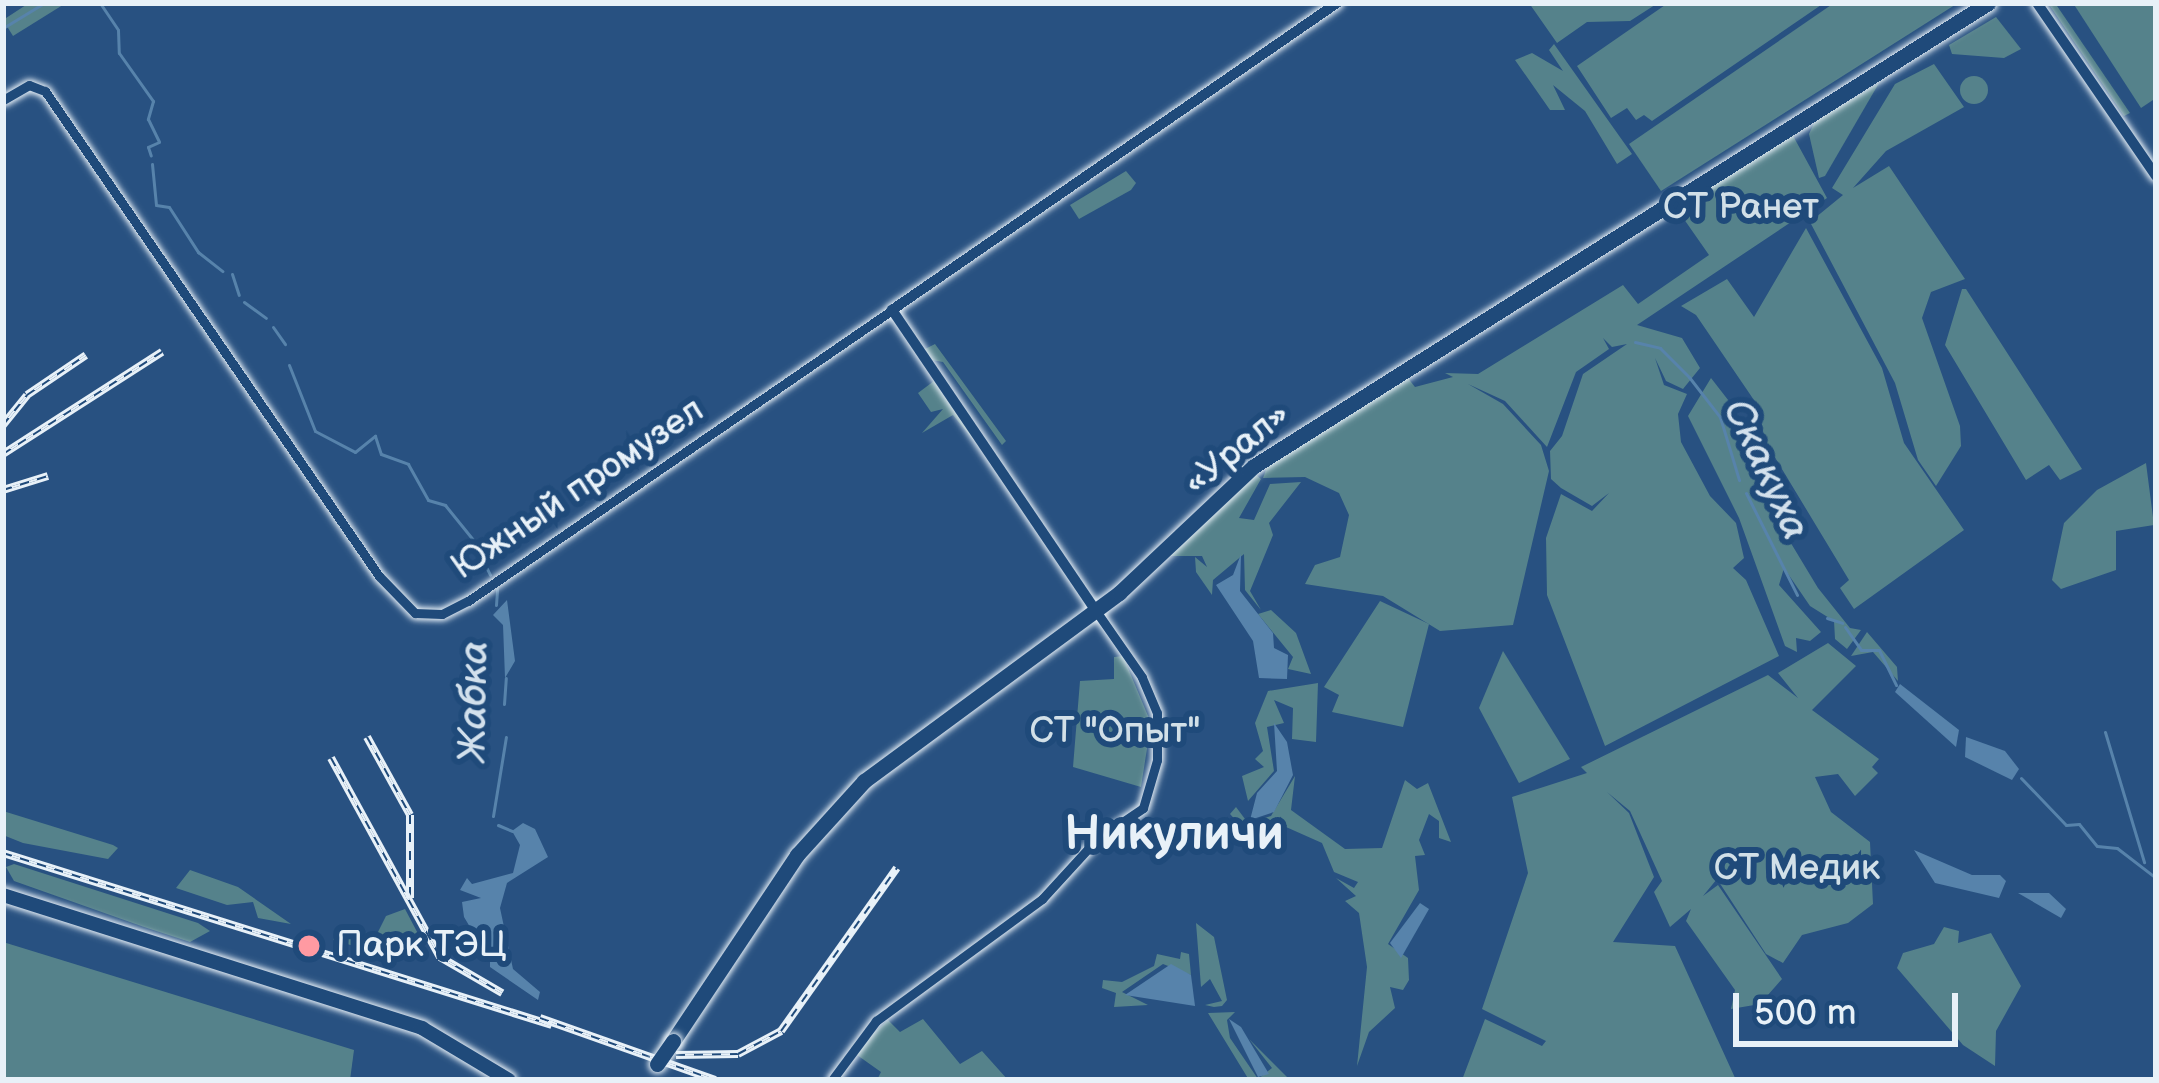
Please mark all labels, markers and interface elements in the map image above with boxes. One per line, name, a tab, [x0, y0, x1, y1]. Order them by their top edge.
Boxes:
park label: СТ Ранет	[1663, 186, 1819, 230]
street label: Южный промузел	[444, 389, 712, 589]
water label: Скакуха	[1712, 392, 1818, 548]
street label: «Урал»	[1175, 393, 1299, 505]
water label: Жабка	[451, 640, 499, 764]
park label: СТ "Опыт"	[1029, 710, 1201, 754]
district label: Никуличи	[1064, 806, 1284, 864]
park label: СТ Медик	[1714, 847, 1880, 891]
place label: Парк ТЭЦ	[336, 924, 506, 968]
marker: Парк ТЭЦ	[293, 930, 325, 962]
scale bar	[1739, 969, 1964, 1043]
text: 500 m	[1754, 992, 1856, 1035]

